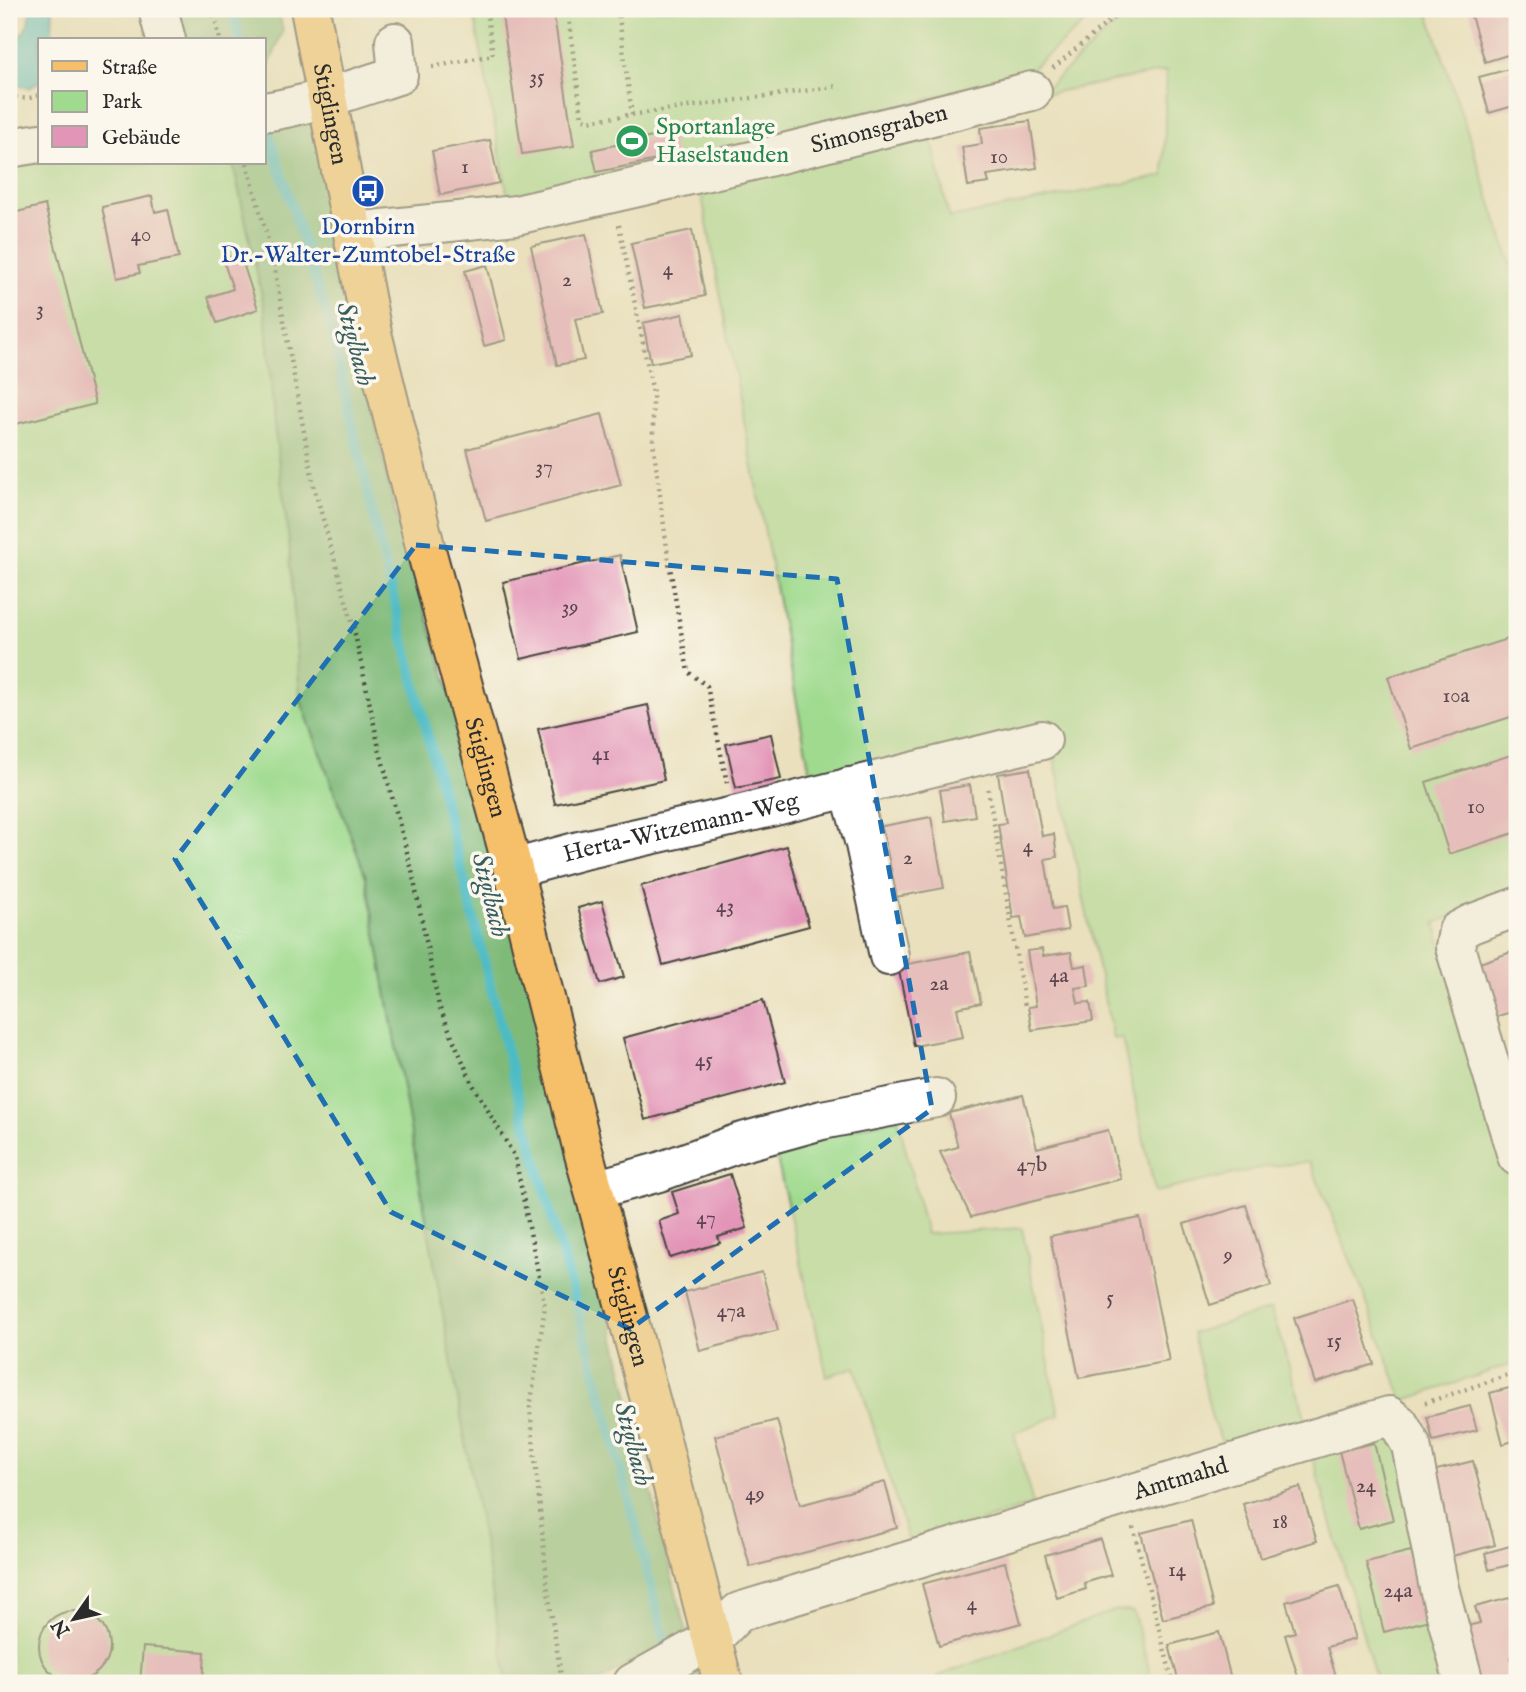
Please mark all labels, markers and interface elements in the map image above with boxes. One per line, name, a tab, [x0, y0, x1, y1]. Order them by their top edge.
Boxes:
legend	[38, 38, 266, 164]
text: Straße	[102, 55, 158, 82]
street label: Stiglingen	[305, 61, 355, 168]
house number: 35	[529, 64, 545, 91]
text: Park	[102, 89, 143, 116]
street label: Simonsgraben	[807, 97, 951, 161]
place label: Sportanlage Haselstauden	[656, 112, 789, 171]
sports icon: Sportanlage Haselstauden	[613, 122, 651, 160]
text: Gebäude	[102, 125, 181, 152]
house number: 10	[990, 144, 1008, 171]
house number: 1	[461, 154, 469, 181]
bus stop icon: Dornbirn Dr.-Walter-Zumtobel-Straße	[349, 172, 387, 210]
place label: Dornbirn Dr.-Walter-Zumtobel-Straße	[220, 212, 516, 271]
house number: 40	[131, 222, 151, 249]
house number: 4	[663, 256, 674, 283]
house number: 2	[562, 267, 572, 294]
house number: 3	[36, 296, 44, 323]
water label: Stiglbach	[327, 298, 382, 390]
house number: 37	[535, 454, 553, 481]
house number: 39	[561, 594, 579, 621]
house number: 10a	[1442, 683, 1470, 710]
street label: Stiglingen	[457, 714, 514, 821]
house number: 41	[592, 741, 610, 768]
street label: Herta-Witzemann-Weg	[560, 785, 803, 870]
house number: 10	[1467, 794, 1485, 821]
house number: 4	[1023, 833, 1034, 860]
house number: 2	[903, 845, 913, 872]
water label: Stiglbach	[463, 849, 516, 941]
house number: 43	[716, 893, 734, 920]
house number: 4a	[1049, 963, 1070, 990]
house number: 2a	[930, 971, 949, 998]
house number: 45	[695, 1047, 713, 1074]
house number: 47b	[1017, 1152, 1047, 1179]
house number: 47	[696, 1205, 716, 1232]
house number: 9	[1222, 1242, 1233, 1269]
street label: Stiglingen	[599, 1263, 656, 1370]
house number: 5	[1106, 1285, 1114, 1312]
house number: 47a	[717, 1298, 746, 1325]
house number: 15	[1326, 1328, 1342, 1355]
water label: Stiglbach	[605, 1398, 660, 1490]
street label: Amtmahd	[1129, 1450, 1232, 1508]
house number: 24	[1356, 1473, 1377, 1500]
house number: 49	[745, 1481, 765, 1508]
house number: 18	[1272, 1509, 1288, 1536]
house number: 14	[1168, 1557, 1187, 1584]
house number: 24a	[1383, 1578, 1414, 1605]
north arrow	[38, 1584, 108, 1654]
house number: 4	[967, 1591, 978, 1618]
text: N	[47, 1613, 77, 1642]

